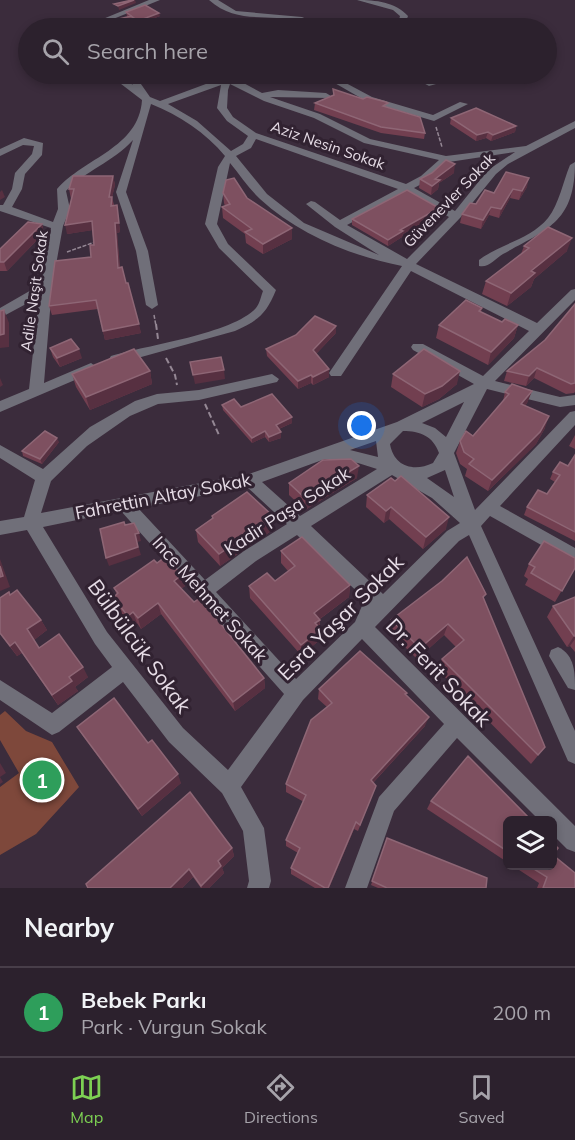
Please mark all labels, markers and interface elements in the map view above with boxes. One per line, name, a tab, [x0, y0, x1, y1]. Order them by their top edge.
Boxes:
search box	[18, 18, 557, 84]
icon: search	[39, 35, 72, 68]
text: Search here	[87, 37, 208, 65]
street label: Aziz Nesin Sokak	[268, 117, 388, 174]
street label: Güvenevler Sokak	[399, 149, 499, 251]
street label: Adile Naşit Sokak	[16, 229, 52, 353]
your location	[347, 411, 376, 440]
street label: Kadir Paşa Sokak	[220, 461, 355, 560]
street label: Fahrettin Altay Sokak	[73, 468, 254, 524]
street label: Ince Mehmet Sokak	[147, 531, 273, 667]
street label: Esra Yaşar Sokak	[272, 549, 408, 685]
street label: Bülbülcük Sokak	[83, 574, 197, 718]
street label: Dr. Ferit Sokak	[381, 612, 497, 732]
pin: 1	[22, 758, 62, 802]
map controls	[503, 816, 557, 870]
button: layers	[503, 816, 557, 870]
text: Nearby	[24, 911, 114, 944]
text: Bebek Parkı	[81, 986, 206, 1014]
text: 1	[38, 1000, 50, 1025]
text: 200 m	[492, 1000, 551, 1025]
text: Park · Vurgun Sokak	[81, 1014, 267, 1039]
tab: Map	[70, 1071, 103, 1127]
tab: Directions	[244, 1071, 318, 1127]
tab: Saved	[459, 1071, 505, 1127]

